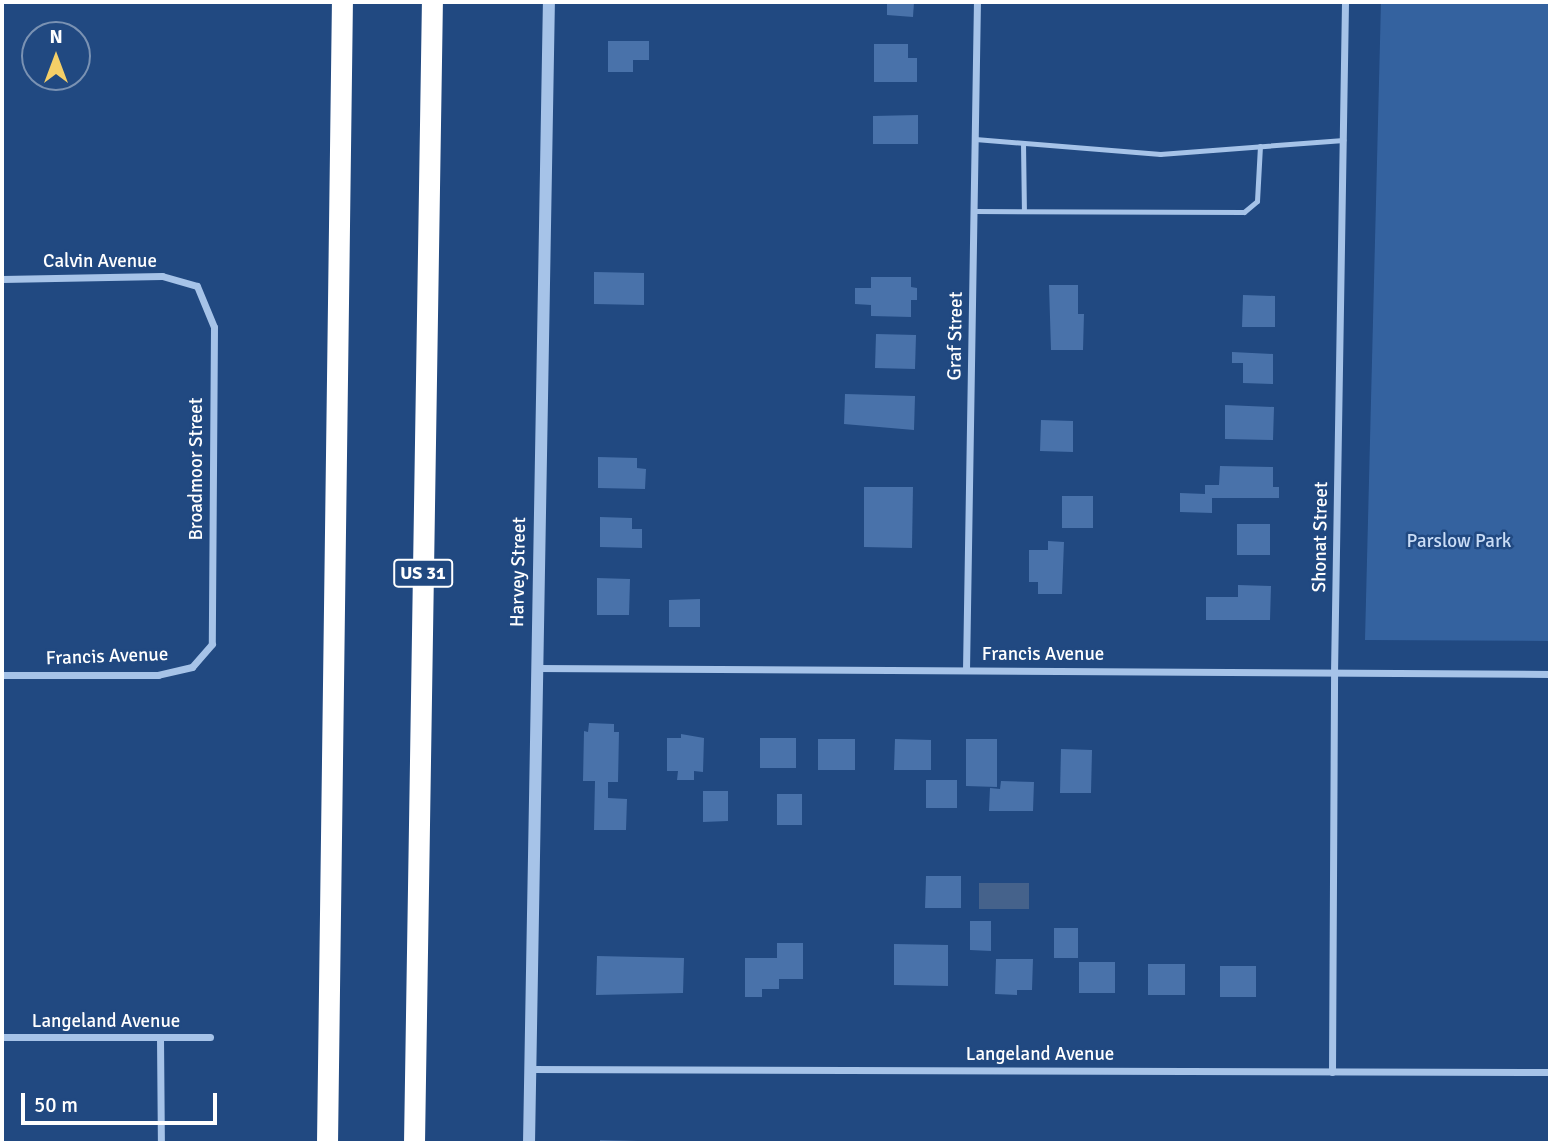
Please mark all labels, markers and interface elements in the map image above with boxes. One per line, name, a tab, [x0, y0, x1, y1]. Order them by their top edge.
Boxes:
north arrow	[21, 21, 91, 91]
text: N	[49, 25, 63, 49]
street label: Calvin Avenue	[43, 251, 157, 273]
street label: Graf Street	[944, 291, 968, 381]
street label: Broadmoor Street	[186, 398, 208, 540]
street label: Shonat Street	[1309, 481, 1333, 593]
street label: Harvey Street	[507, 517, 531, 627]
park label: Parslow Park	[1407, 531, 1511, 553]
road number: US 31	[392, 558, 454, 588]
street label: Francis Avenue	[45, 643, 169, 671]
street label: Francis Avenue	[982, 644, 1104, 666]
street label: Langeland Avenue	[32, 1011, 180, 1033]
street label: Langeland Avenue	[966, 1044, 1114, 1066]
scale bar	[24, 1078, 220, 1122]
text: 50 m	[34, 1092, 78, 1118]

